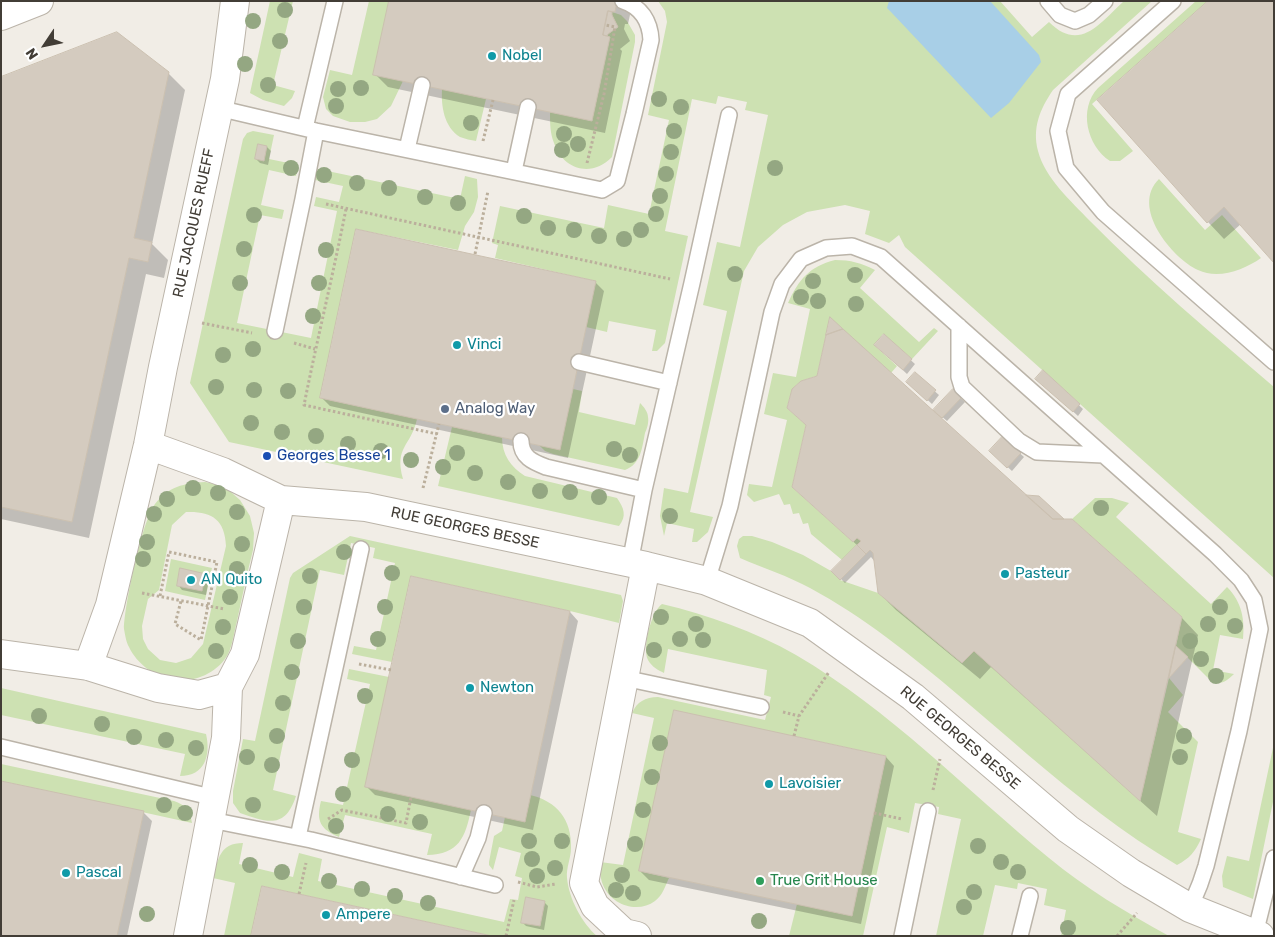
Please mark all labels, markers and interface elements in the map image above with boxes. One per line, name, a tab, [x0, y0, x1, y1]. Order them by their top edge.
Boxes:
north arrow	[20, 20, 70, 70]
text: N	[22, 45, 42, 63]
place label: Nobel	[502, 47, 542, 65]
marker: Nobel	[486, 50, 498, 62]
street label: RUE JACQUES RUEFF	[169, 147, 219, 299]
place label: Vinci	[467, 336, 501, 354]
marker: Vinci	[451, 339, 463, 351]
place label: Analog Way	[455, 400, 535, 418]
marker: Analog Way	[439, 403, 451, 415]
place label: Georges Besse 1	[277, 447, 391, 465]
marker: Georges Besse 1	[261, 450, 273, 462]
street label: RUE GEORGES BESSE	[389, 503, 541, 553]
place label: Pasteur	[1015, 565, 1069, 583]
marker: Pasteur	[999, 568, 1011, 580]
place label: AN Quito	[201, 571, 262, 589]
marker: AN Quito	[185, 574, 197, 586]
place label: Newton	[480, 679, 534, 697]
marker: Newton	[464, 682, 476, 694]
street label: RUE GEORGES BESSE	[896, 682, 1024, 794]
place label: Lavoisier	[779, 775, 841, 793]
marker: Lavoisier	[763, 778, 775, 790]
place label: Pascal	[76, 864, 122, 882]
marker: Pascal	[60, 867, 72, 879]
place label: True Grit House	[770, 872, 878, 890]
marker: True Grit House	[754, 875, 766, 887]
place label: Ampere	[336, 906, 391, 924]
marker: Ampere	[320, 909, 332, 921]

